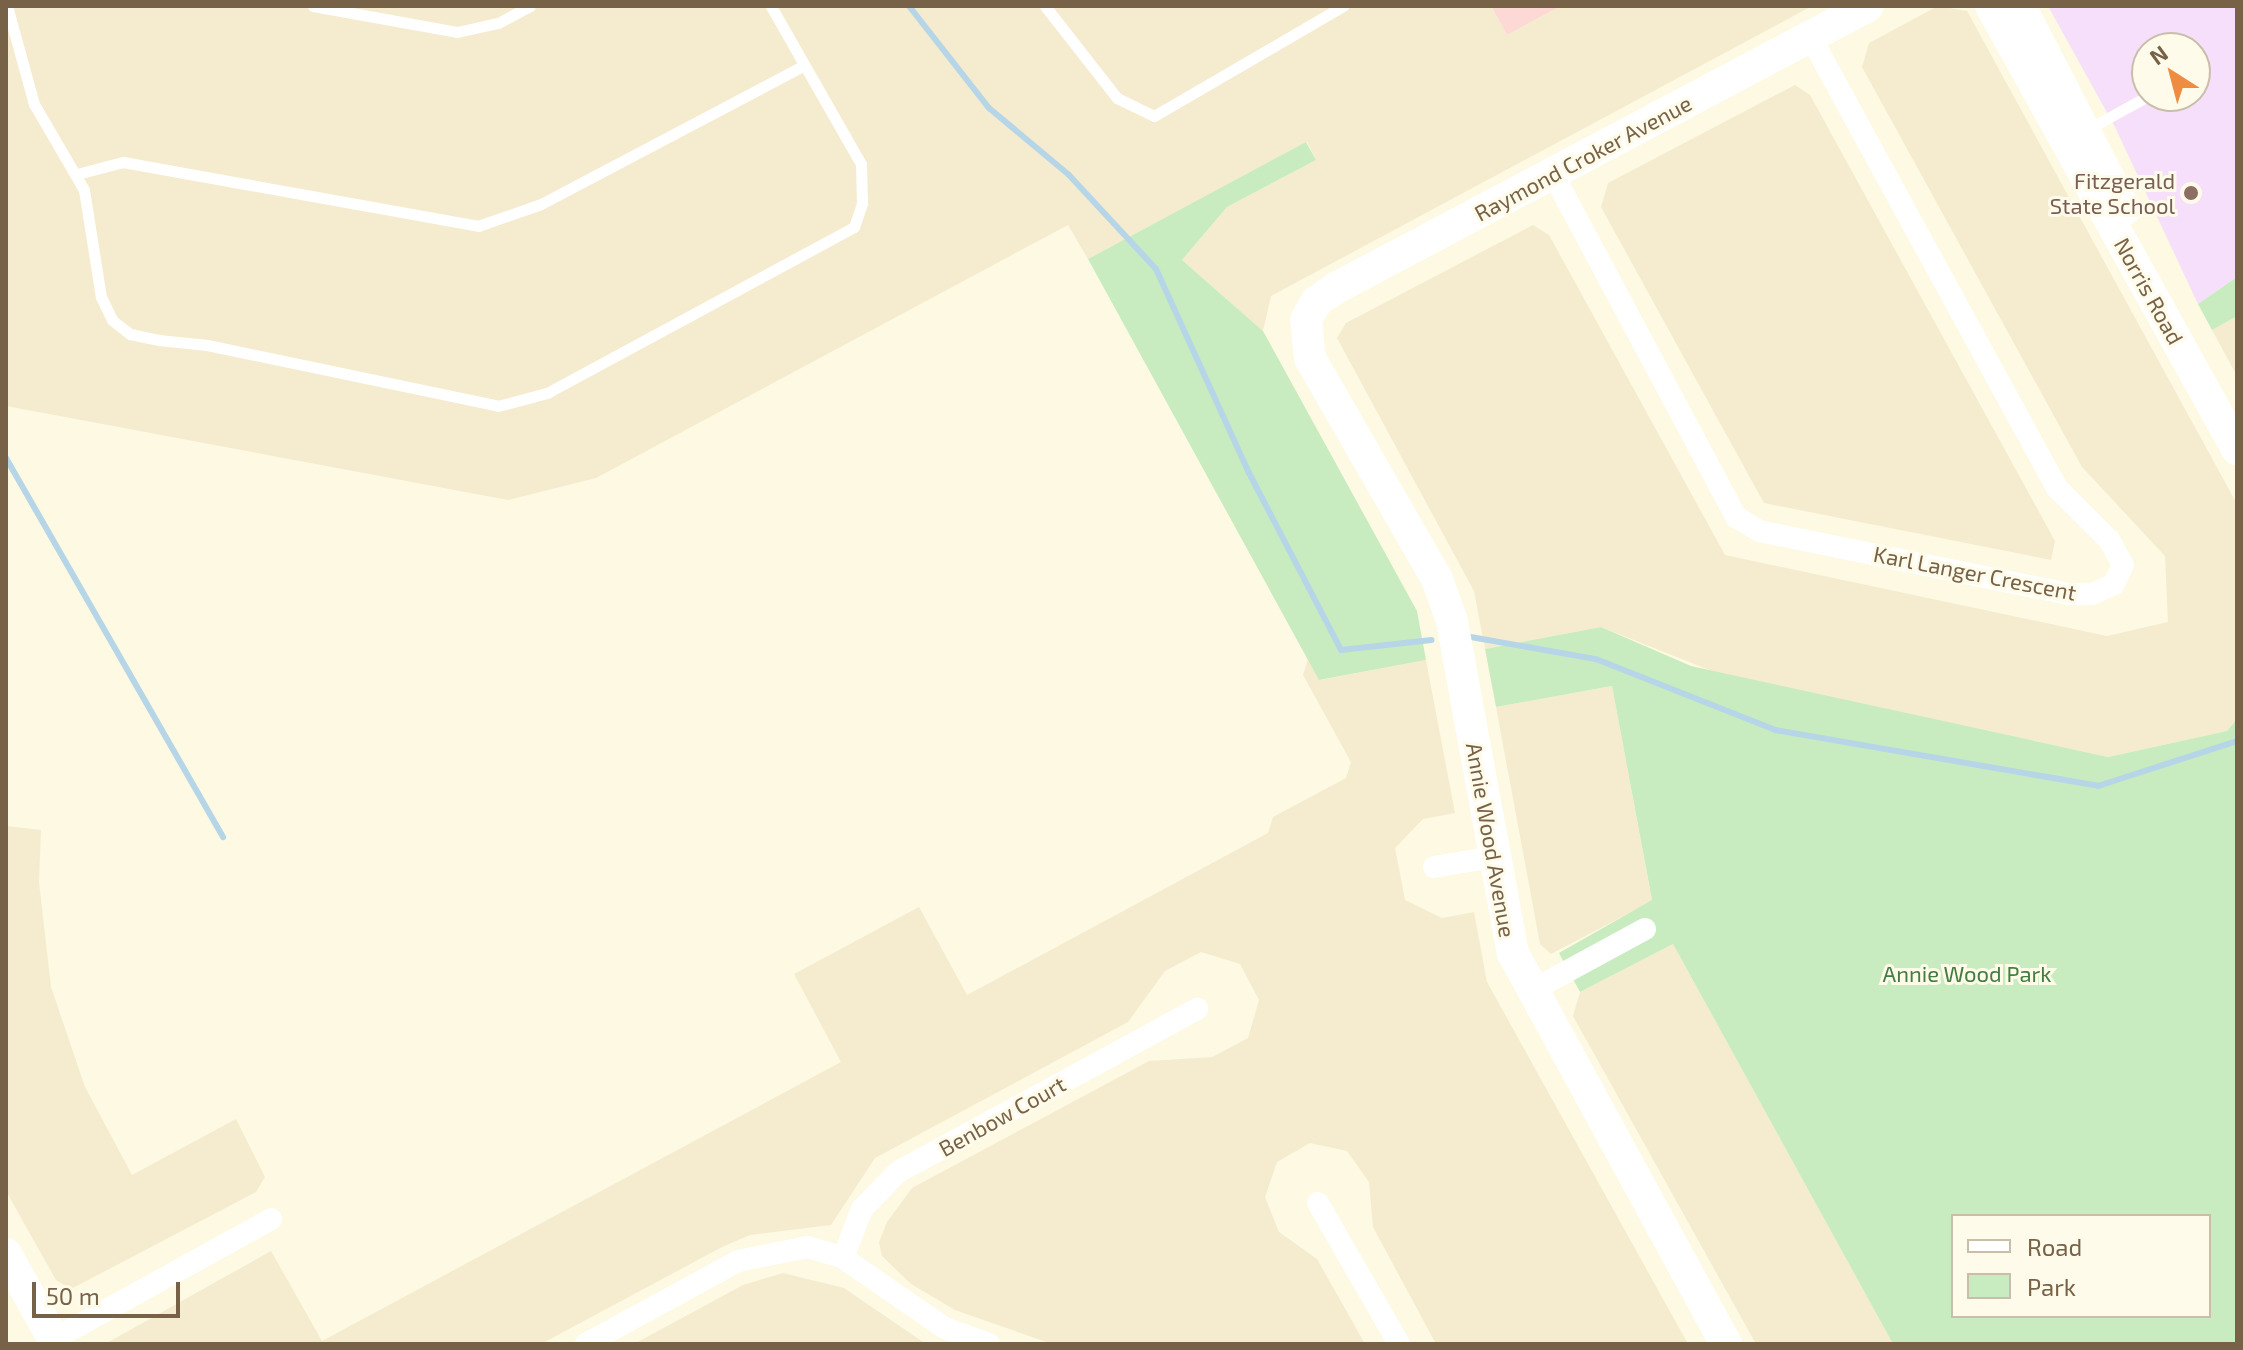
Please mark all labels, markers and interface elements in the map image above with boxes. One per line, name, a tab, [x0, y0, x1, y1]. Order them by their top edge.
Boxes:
north arrow	[2131, 32, 2211, 112]
text: N	[2144, 39, 2172, 69]
street label: Raymond Croker Avenue	[1469, 89, 1697, 227]
place label: Fitzgerald State School	[2050, 167, 2175, 218]
marker: Fitzgerald State School	[2182, 184, 2200, 202]
street label: Norris Road	[2109, 233, 2189, 349]
street label: Karl Langer Crescent	[1871, 540, 2079, 606]
street label: Annie Wood Avenue	[1461, 740, 1521, 940]
park label: Annie Wood Park	[1882, 961, 2052, 987]
street label: Benbow Court	[934, 1070, 1070, 1162]
legend	[1951, 1214, 2211, 1318]
text: Road	[2027, 1232, 2082, 1261]
scale bar	[36, 1266, 184, 1316]
text: Park	[2027, 1272, 2076, 1301]
text: 50 m	[46, 1281, 100, 1310]

